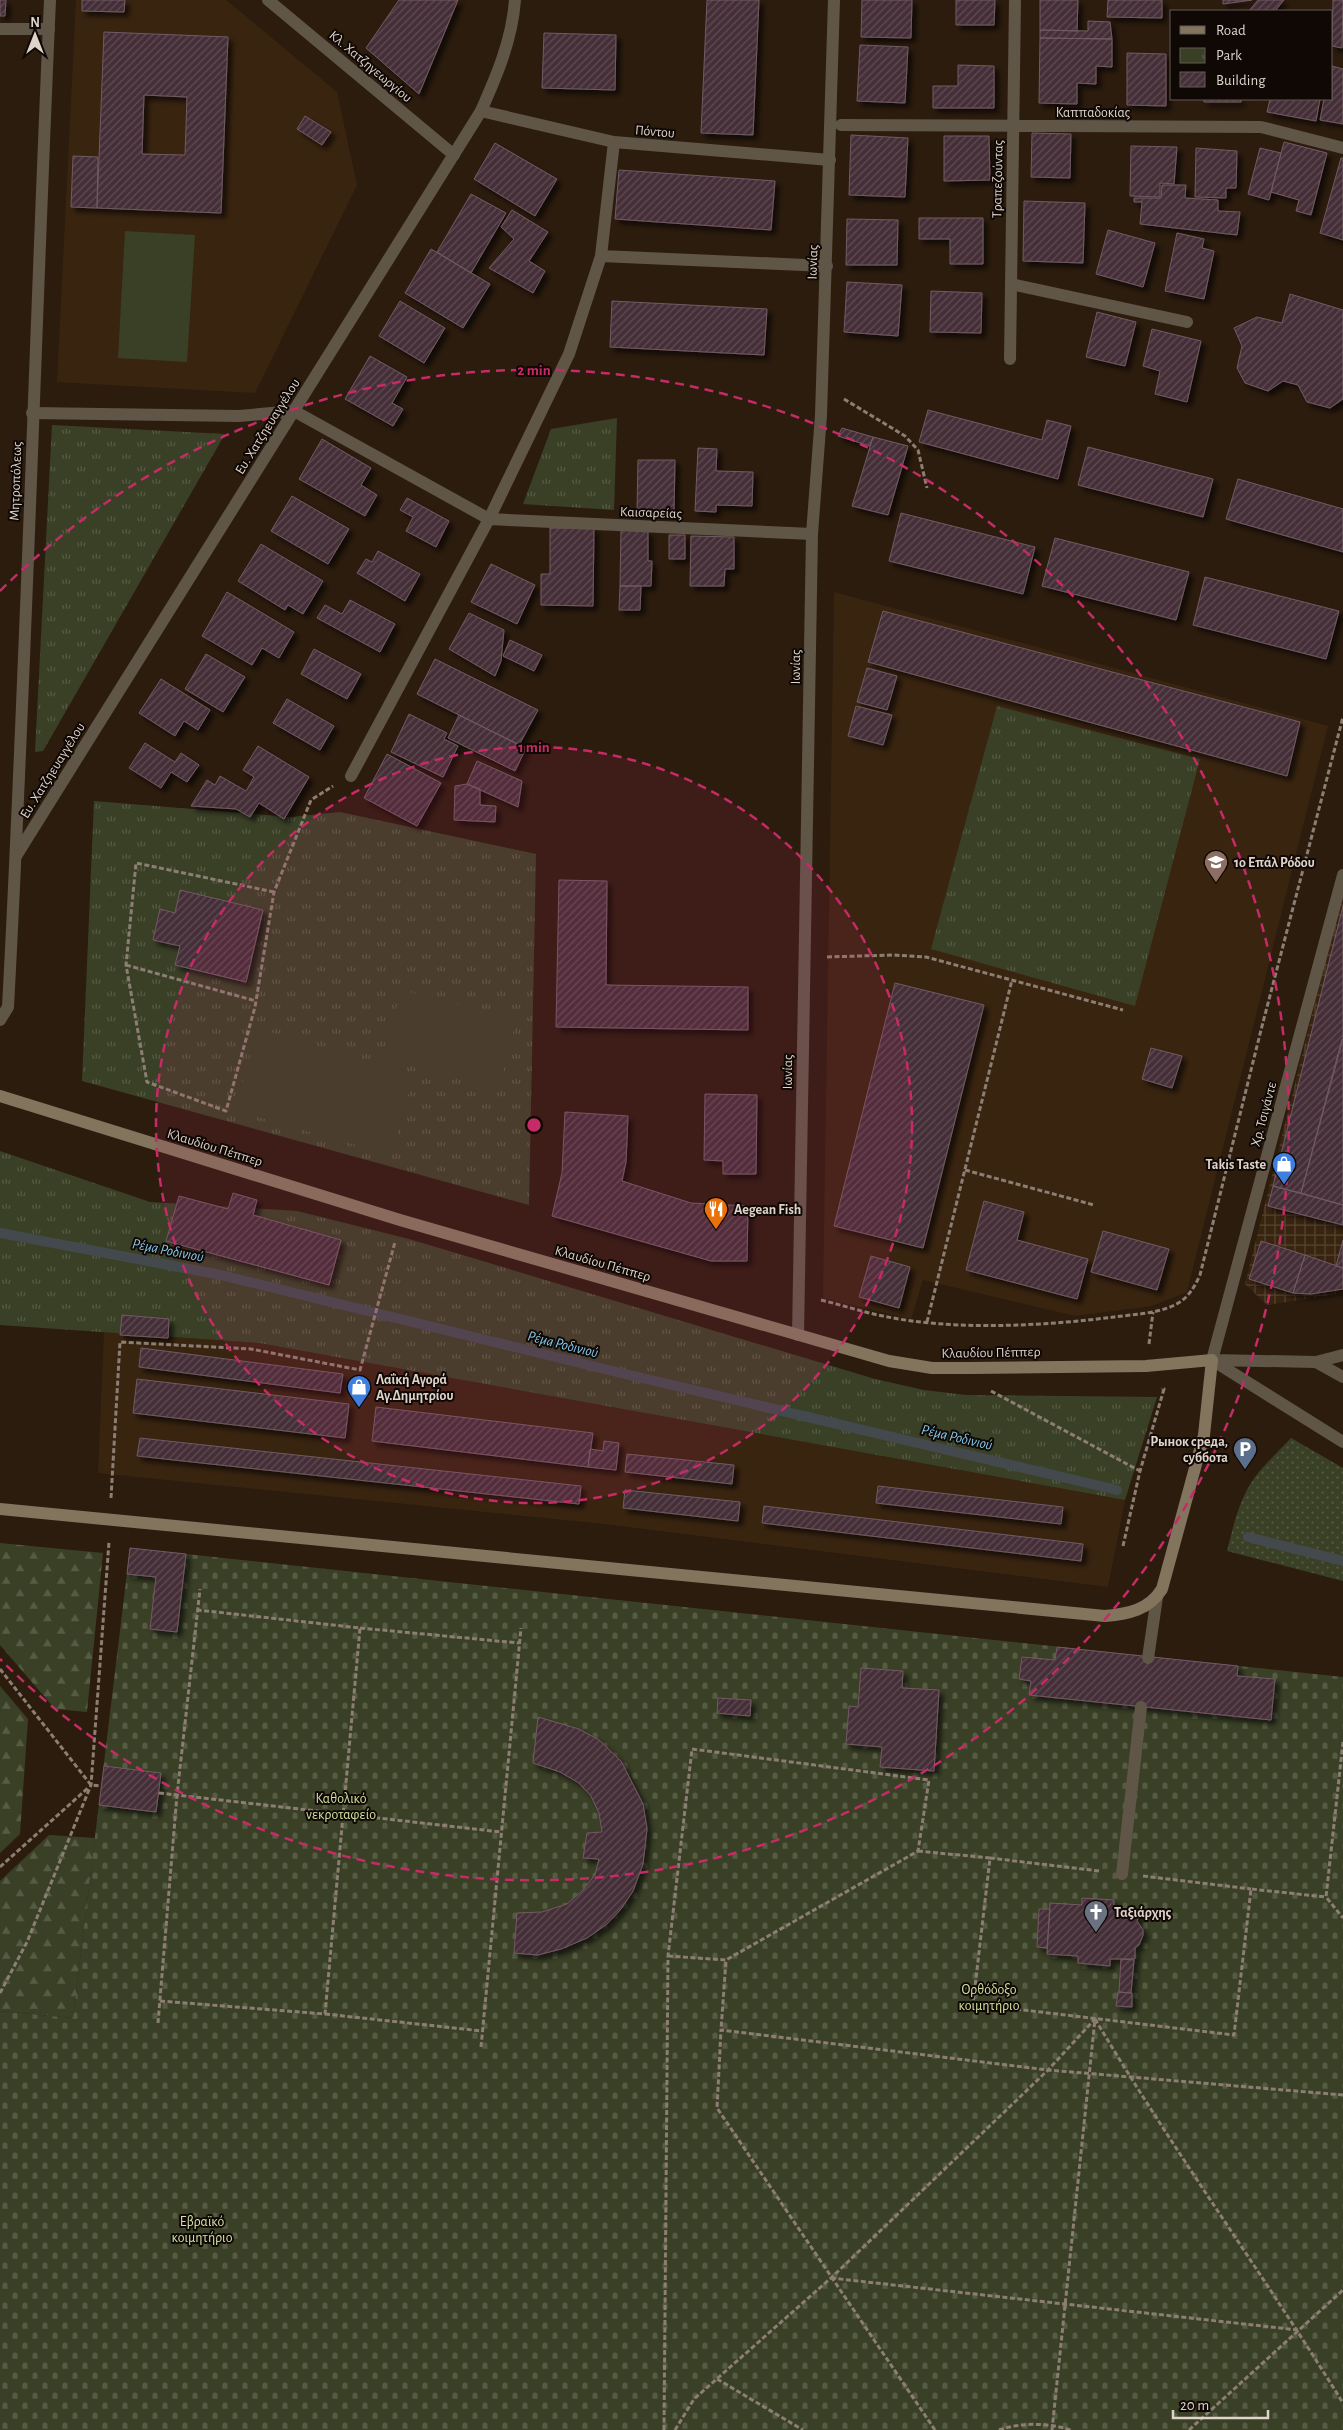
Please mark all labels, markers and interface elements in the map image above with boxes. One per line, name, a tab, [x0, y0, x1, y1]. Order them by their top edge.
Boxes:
north arrow	[10, 10, 60, 60]
legend	[1170, 10, 1333, 100]
text: N	[30, 16, 40, 30]
text: Road	[1216, 23, 1246, 38]
street label: Κλ. Χατζηγεωργίου	[326, 28, 414, 105]
text: Park	[1216, 48, 1242, 63]
text: Building	[1216, 73, 1266, 88]
street label: Καππαδοκίας	[1056, 106, 1131, 120]
street label: Πόντου	[634, 123, 675, 141]
street label: Τραπεζούντας	[990, 139, 1006, 218]
street label: Ιωνίας	[805, 244, 821, 280]
text: 2 min	[517, 363, 551, 378]
street label: Ευ. Χατζηευαγγέλου	[233, 376, 303, 477]
street label: Μητροπόλεως	[8, 441, 24, 521]
street label: Καισαρείας	[620, 505, 683, 521]
street label: Ιωνίας	[789, 649, 803, 685]
street label: Ευ. Χατζηευαγγέλου	[18, 720, 88, 821]
text: 1 min	[518, 740, 550, 755]
school or university icon: 1ο Επάλ Ρόδου	[1203, 849, 1229, 883]
place label: 1ο Επάλ Ρόδου	[1234, 856, 1315, 870]
street label: Ιωνίας	[781, 1054, 795, 1090]
street label: Χρ. Τσιγάντε	[1249, 1080, 1279, 1148]
centre of rings	[525, 1116, 543, 1134]
street label: Κλαυδίου Πέππερ	[165, 1127, 264, 1169]
shop icon: Takis Taste	[1271, 1151, 1297, 1185]
place label: Takis Taste	[1206, 1158, 1266, 1172]
restaurant icon: Aegean Fish	[703, 1196, 729, 1230]
place label: Aegean Fish	[734, 1203, 801, 1217]
water label: Ρέμα Ροδινιού	[131, 1236, 205, 1265]
street label: Κλαυδίου Πέππερ	[553, 1244, 652, 1284]
water label: Ρέμα Ροδινιού	[526, 1328, 600, 1361]
street label: Κλαυδίου Πέππερ	[941, 1345, 1041, 1361]
place label: Λαΐκή Αγορά Αγ.Δημητρίου	[376, 1372, 453, 1403]
shop icon: Λαΐκή Αγορά Αγ.Δημητρίου	[346, 1374, 372, 1408]
water label: Ρέμα Ροδινιού	[920, 1422, 994, 1453]
place label: Рынок среда, суббота	[1150, 1435, 1228, 1465]
parking icon: Рынок среда, суббота	[1232, 1436, 1258, 1470]
park label: Καθολικό νεκροταφείο	[306, 1792, 376, 1822]
church icon: Ταξιάρχης	[1083, 1899, 1109, 1933]
place label: Ταξιάρχης	[1114, 1906, 1172, 1920]
park label: Ορθόδοξο κοιμητήριο	[959, 1983, 1020, 2013]
park label: Εβραϊκό κοιμητήριο	[172, 2215, 233, 2245]
scale bar	[1173, 2388, 1268, 2420]
text: 20 m	[1180, 2398, 1209, 2413]

